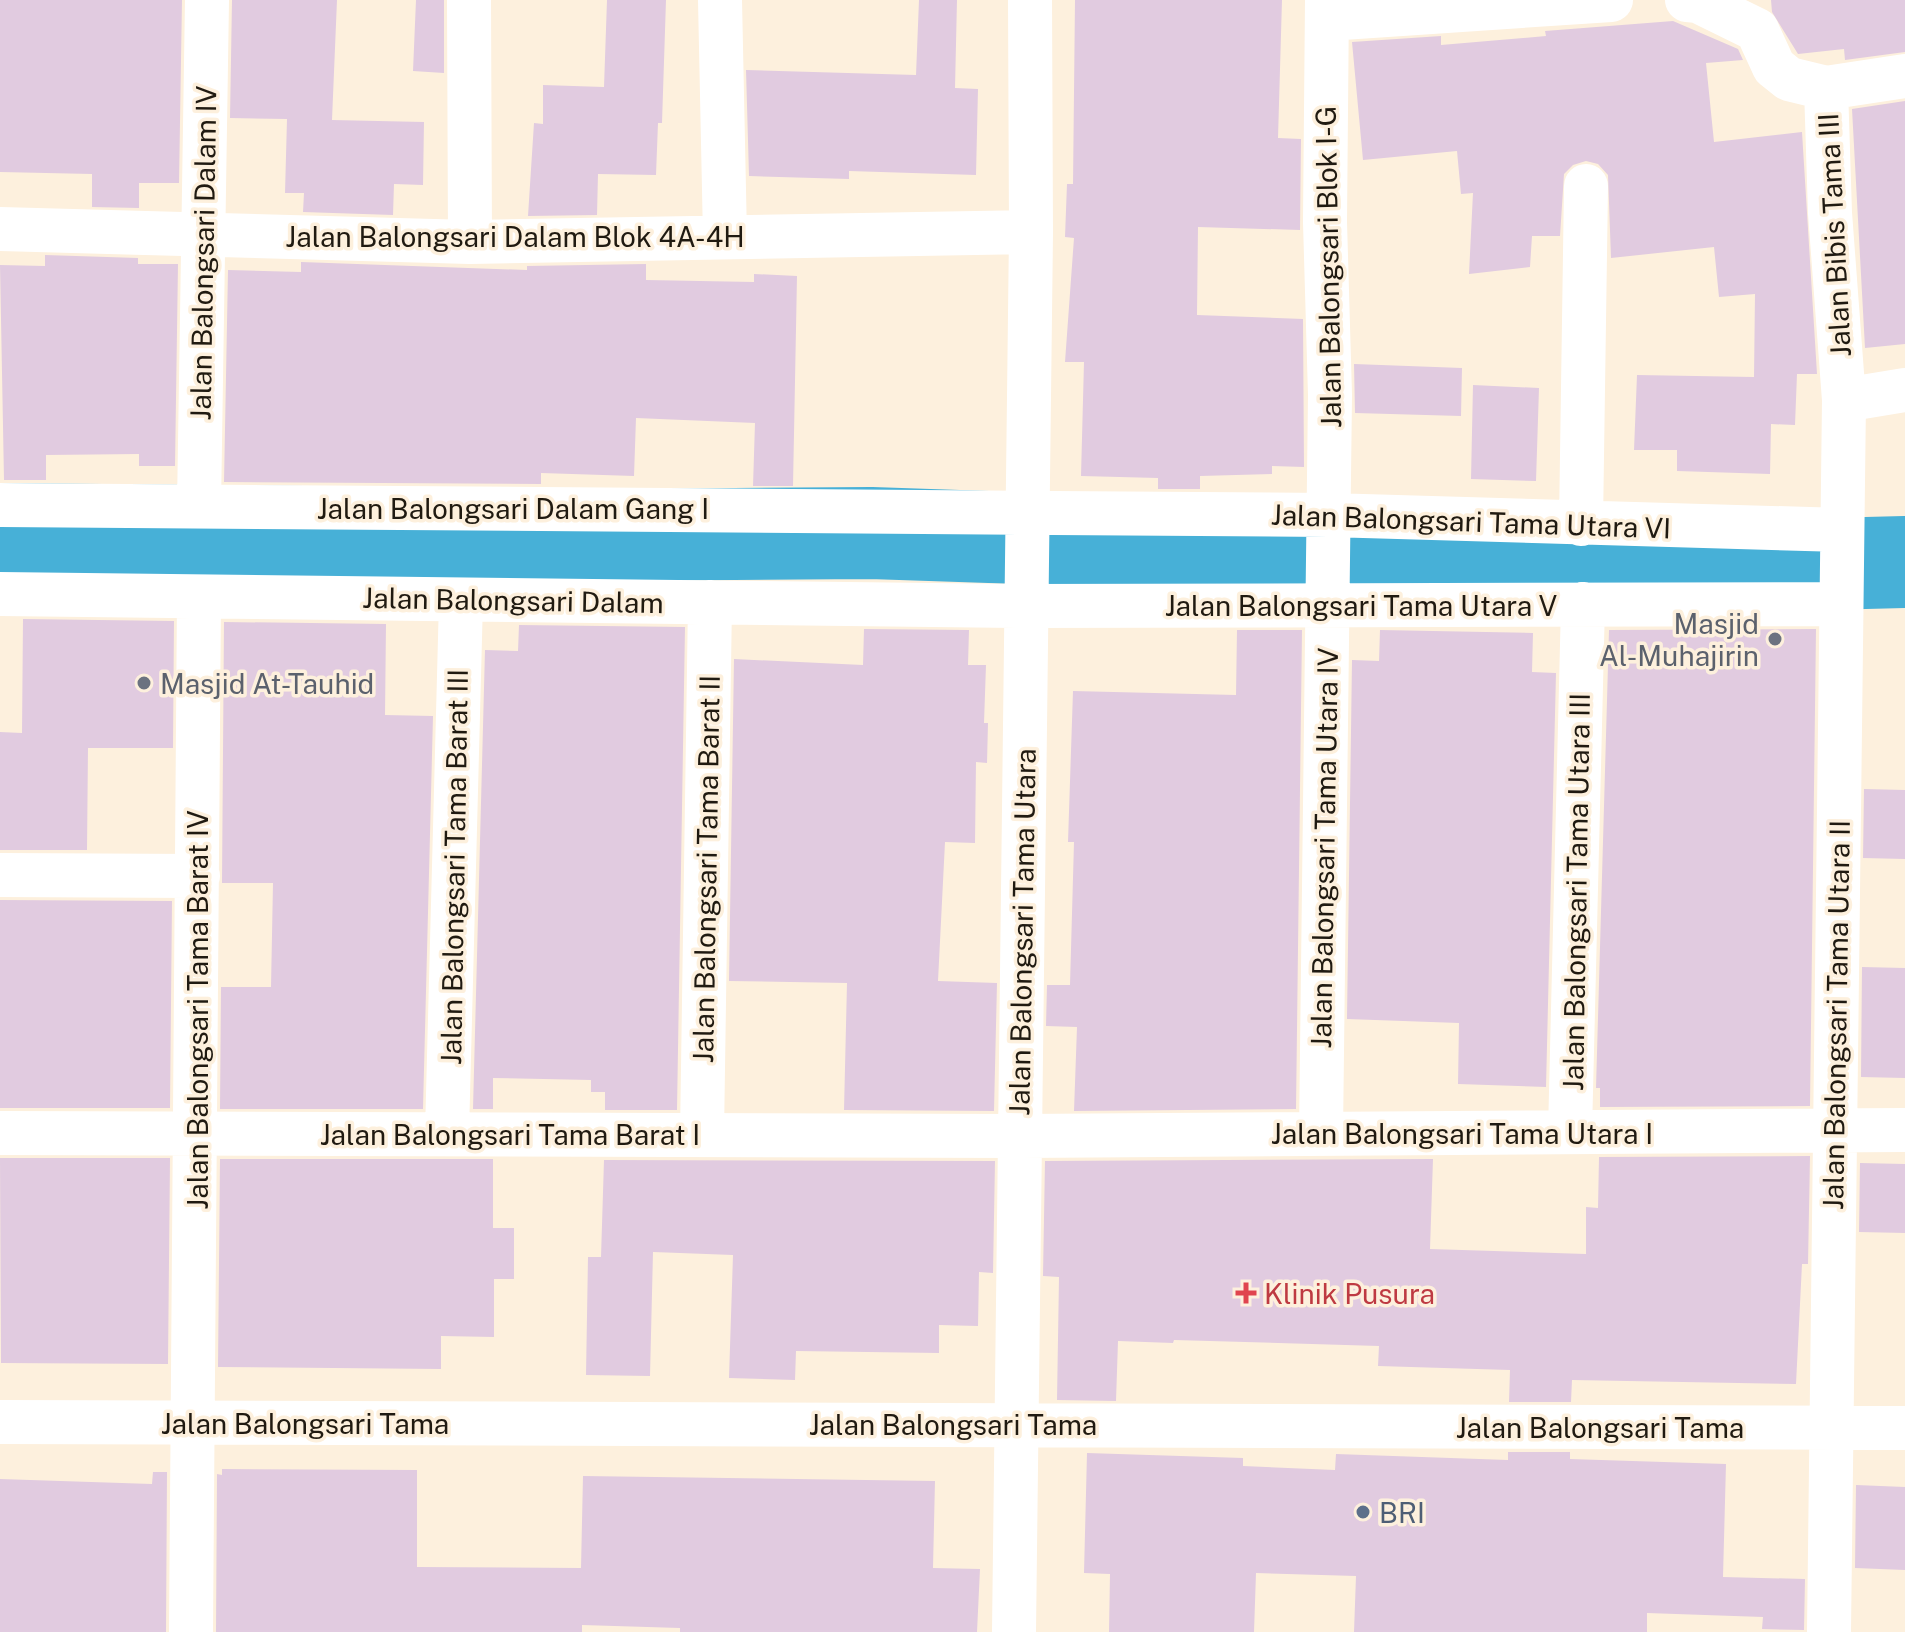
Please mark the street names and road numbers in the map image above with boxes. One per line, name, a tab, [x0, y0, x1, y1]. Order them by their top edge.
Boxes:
street label: Jalan Balongsari Dalam IV	[184, 85, 222, 421]
street label: Jalan Balongsari Blok I-G	[1309, 106, 1347, 428]
street label: Jalan Bibis Tama III	[1811, 112, 1857, 358]
street label: Jalan Balongsari Dalam Blok 4A-4H	[285, 220, 745, 253]
street label: Jalan Balongsari Dalam Gang I	[317, 492, 709, 525]
street label: Jalan Balongsari Tama Utara VI	[1270, 498, 1672, 544]
street label: Jalan Balongsari Dalam	[362, 581, 664, 619]
street label: Jalan Balongsari Tama Utara V	[1165, 589, 1557, 622]
street label: Jalan Balongsari Tama Utara IV	[1304, 647, 1344, 1049]
street label: Jalan Balongsari Tama Barat III	[434, 669, 474, 1065]
street label: Jalan Balongsari Tama Barat II	[686, 674, 726, 1064]
street label: Jalan Balongsari Tama Utara III	[1556, 693, 1596, 1091]
street label: Jalan Balongsari Tama Utara	[1002, 748, 1042, 1116]
street label: Jalan Balongsari Tama Barat IV	[181, 810, 214, 1210]
street label: Jalan Balongsari Tama Utara II	[1816, 820, 1856, 1210]
street label: Jalan Balongsari Tama Utara I	[1271, 1117, 1653, 1150]
street label: Jalan Balongsari Tama Barat I	[320, 1118, 700, 1151]
street label: Jalan Balongsari Tama	[161, 1407, 449, 1440]
street label: Jalan Balongsari Tama	[809, 1408, 1097, 1441]
street label: Jalan Balongsari Tama	[1456, 1411, 1744, 1444]

